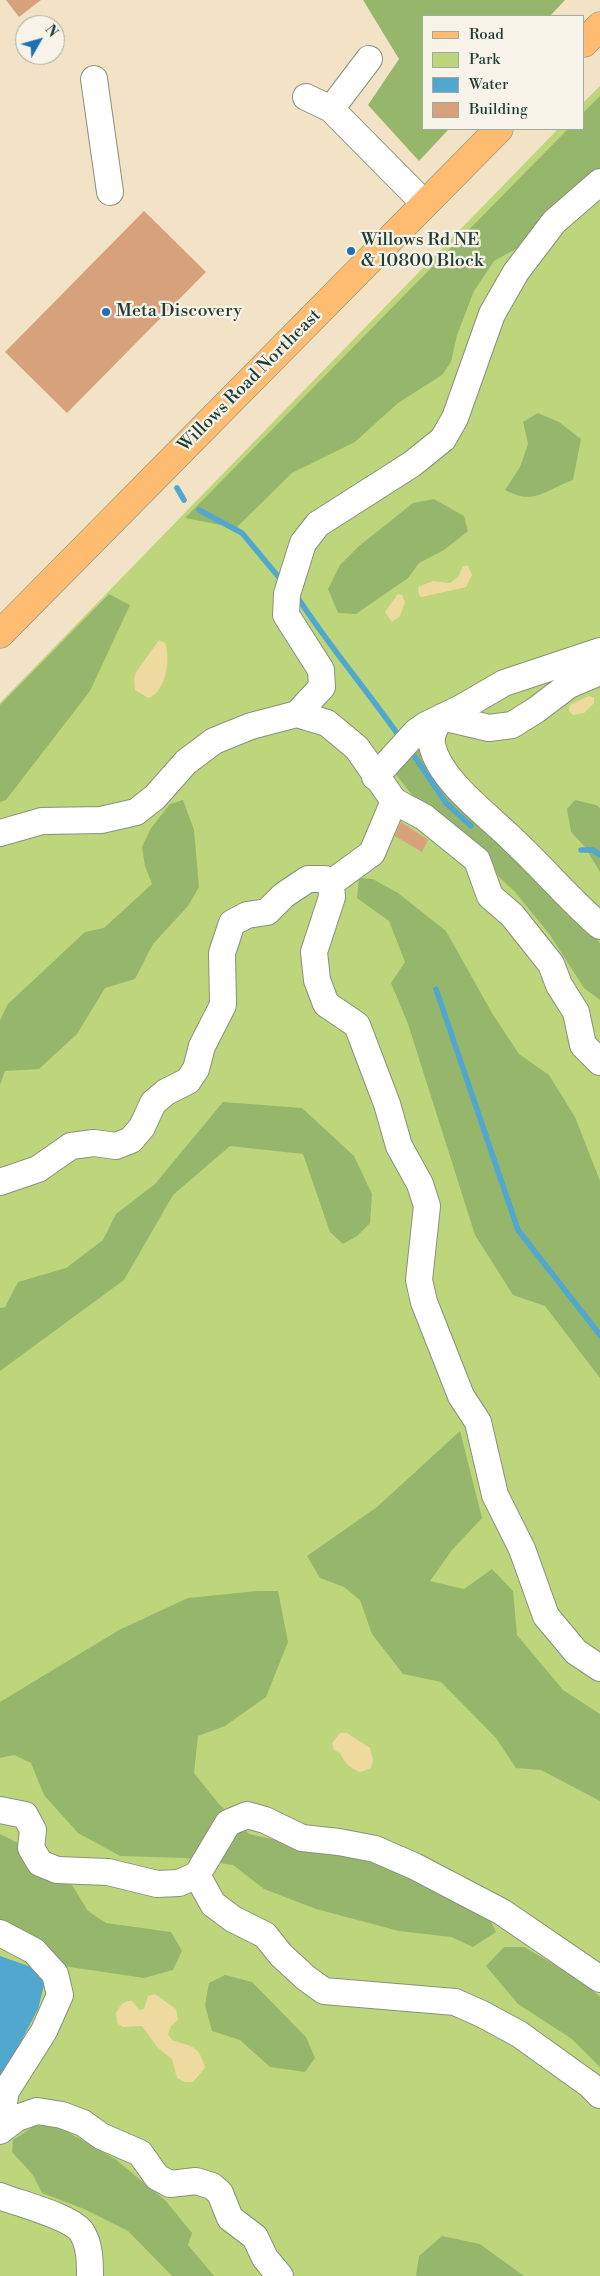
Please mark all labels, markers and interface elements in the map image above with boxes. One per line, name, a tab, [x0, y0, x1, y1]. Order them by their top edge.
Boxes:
north arrow	[15, 15, 65, 65]
legend	[422, 15, 585, 130]
text: N	[41, 21, 62, 41]
text: Road	[469, 25, 504, 44]
text: Park	[469, 50, 500, 69]
text: Water	[469, 75, 508, 94]
text: Building	[469, 100, 528, 119]
place label: Willows Rd NE & 10800 Block	[361, 230, 483, 272]
marker: Willows Rd NE & 10800 Block	[345, 245, 357, 257]
place label: Meta Discovery	[116, 301, 242, 323]
street label: Willows Road Northeast	[174, 305, 326, 457]
marker: Meta Discovery	[100, 306, 112, 318]

